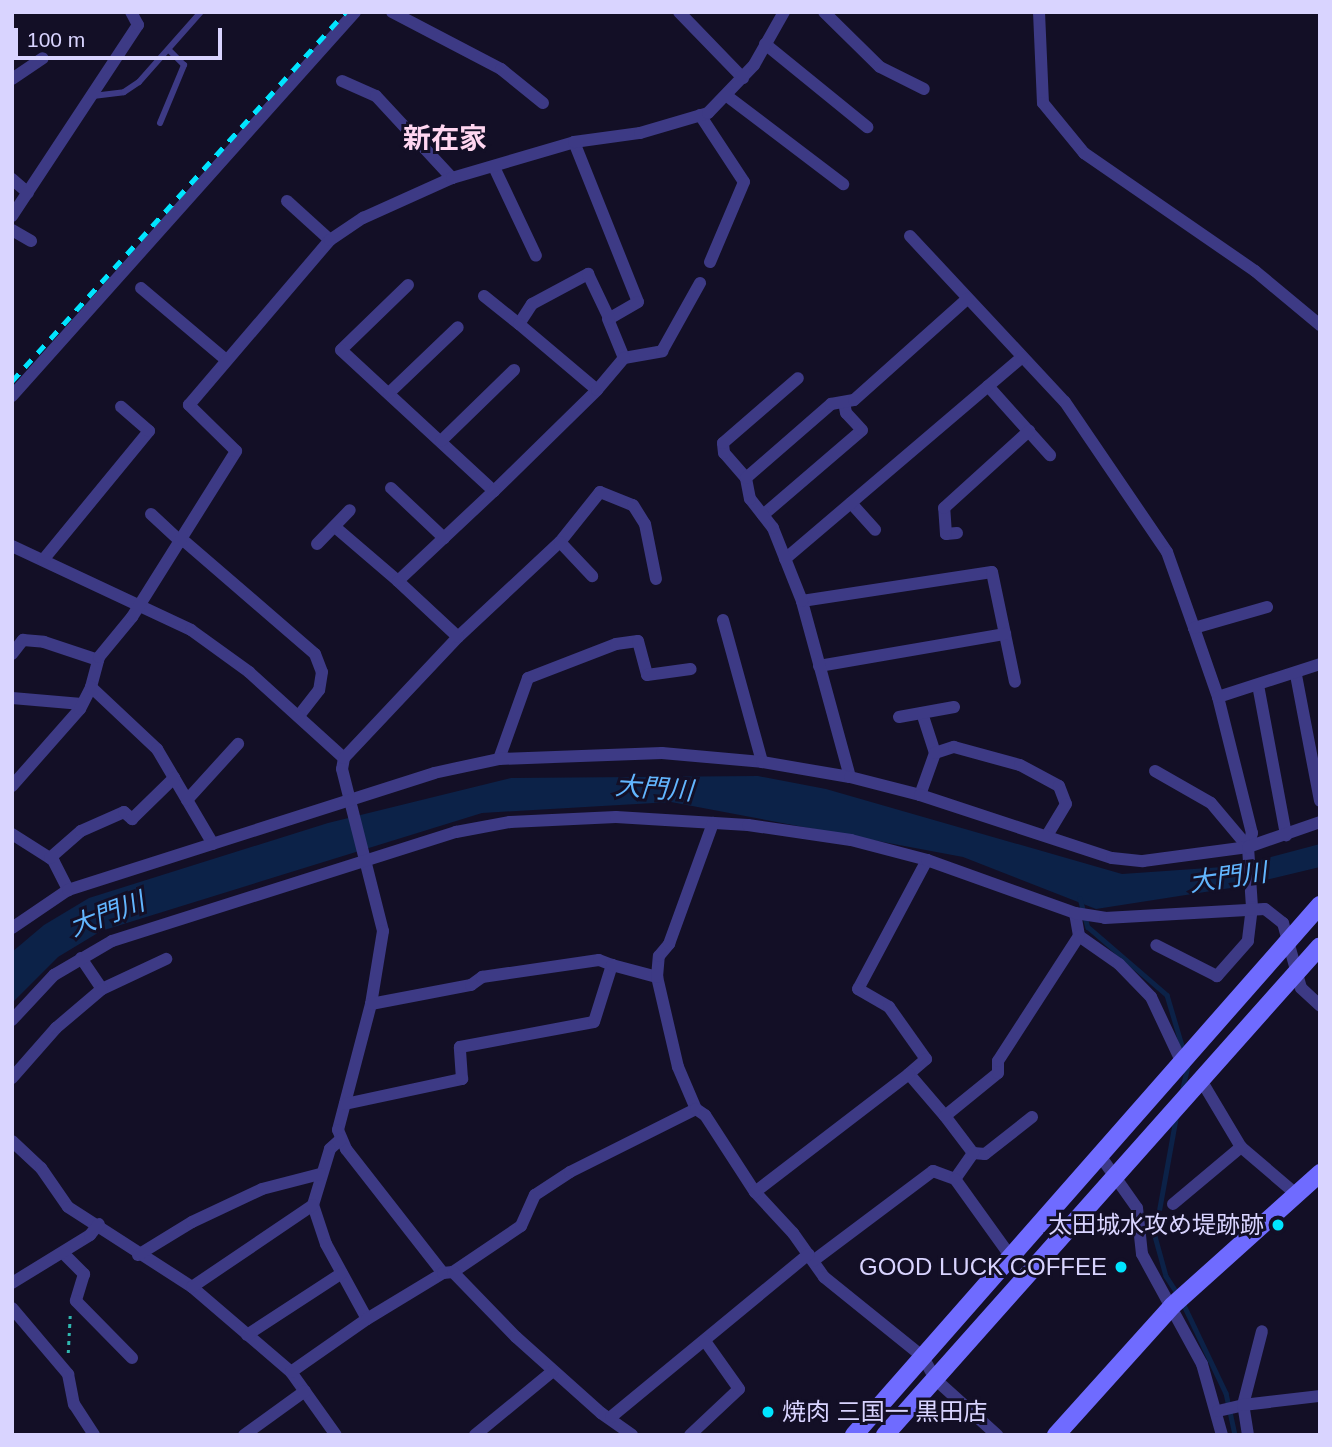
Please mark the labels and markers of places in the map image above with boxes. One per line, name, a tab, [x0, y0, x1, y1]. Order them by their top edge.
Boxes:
place label: 太田城水攻め堤跡跡	[1048, 1211, 1264, 1239]
marker: 太田城水攻め堤跡跡	[1270, 1217, 1286, 1233]
place label: GOOD LUCK COFFEE	[859, 1253, 1107, 1281]
marker: GOOD LUCK COFFEE	[1113, 1259, 1129, 1275]
place label: 焼肉 三国一 黒田店	[782, 1398, 987, 1426]
marker: 焼肉 三国一 黒田店	[760, 1404, 776, 1420]

